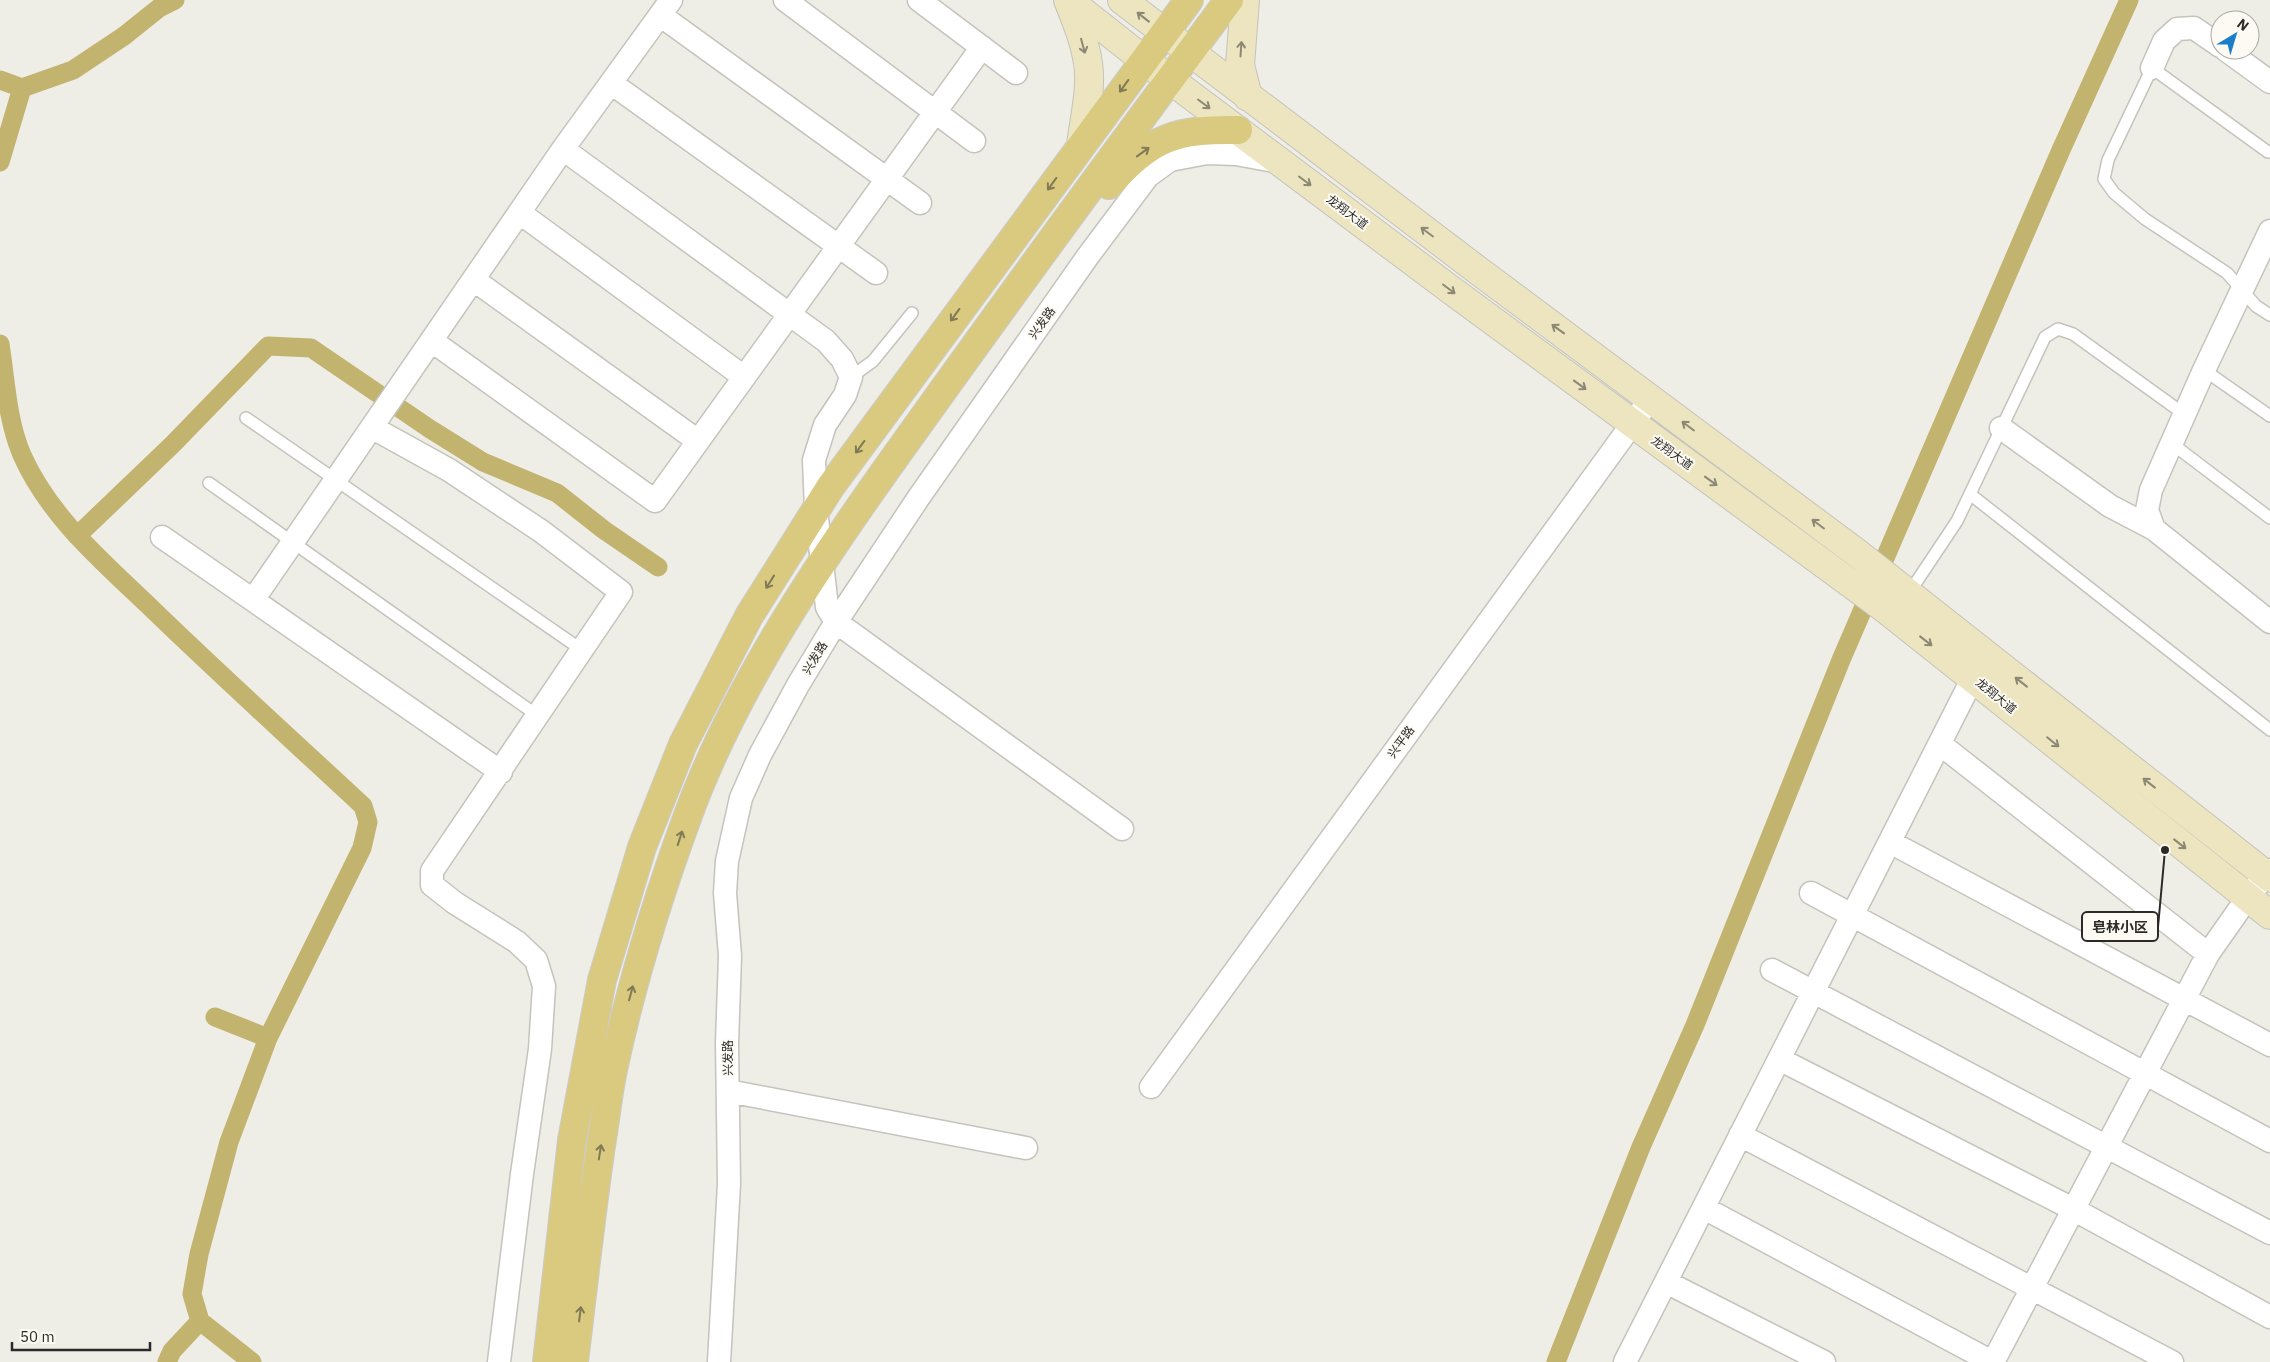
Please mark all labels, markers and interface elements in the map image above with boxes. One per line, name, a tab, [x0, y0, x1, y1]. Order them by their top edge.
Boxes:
north arrow	[2210, 10, 2260, 60]
one-way arrow	[1137, 11, 1150, 22]
text: N	[2233, 15, 2253, 35]
one-way arrow	[1079, 38, 1089, 54]
one-way arrow	[1237, 41, 1246, 57]
one-way arrow	[1119, 79, 1130, 92]
one-way arrow	[1197, 99, 1211, 109]
one-way arrow	[1136, 147, 1149, 158]
one-way arrow	[1298, 175, 1311, 186]
one-way arrow	[1047, 177, 1057, 191]
street label: 龙翔大道	[1324, 191, 1371, 232]
one-way arrow	[1421, 227, 1434, 238]
one-way arrow	[1442, 284, 1456, 294]
street label: 兴发路	[1025, 304, 1058, 342]
one-way arrow	[950, 308, 961, 321]
one-way arrow	[1552, 324, 1565, 335]
one-way arrow	[1573, 380, 1587, 390]
one-way arrow	[1682, 421, 1695, 432]
street label: 龙翔大道	[1648, 432, 1696, 473]
one-way arrow	[855, 440, 865, 454]
one-way arrow	[1704, 476, 1718, 486]
one-way arrow	[1811, 519, 1825, 529]
one-way arrow	[765, 575, 776, 589]
one-way arrow	[1919, 635, 1932, 646]
street label: 兴发路	[799, 638, 830, 677]
street label: 龙翔大道	[1973, 675, 2020, 717]
one-way arrow	[2015, 677, 2028, 688]
street label: 兴平路	[1384, 723, 1417, 761]
one-way arrow	[2046, 737, 2059, 748]
one-way arrow	[2143, 778, 2156, 789]
one-way arrow	[676, 830, 686, 846]
one-way arrow	[2173, 839, 2187, 849]
callout: 皂林小区	[2082, 912, 2158, 941]
text: 皂林小区	[2092, 918, 2148, 936]
one-way arrow	[627, 985, 637, 1001]
street label: 兴发路	[720, 1040, 735, 1076]
one-way arrow	[595, 1145, 605, 1161]
one-way arrow	[575, 1306, 585, 1322]
scale bar	[12, 1320, 150, 1352]
text: 50 m	[20, 1327, 55, 1346]

